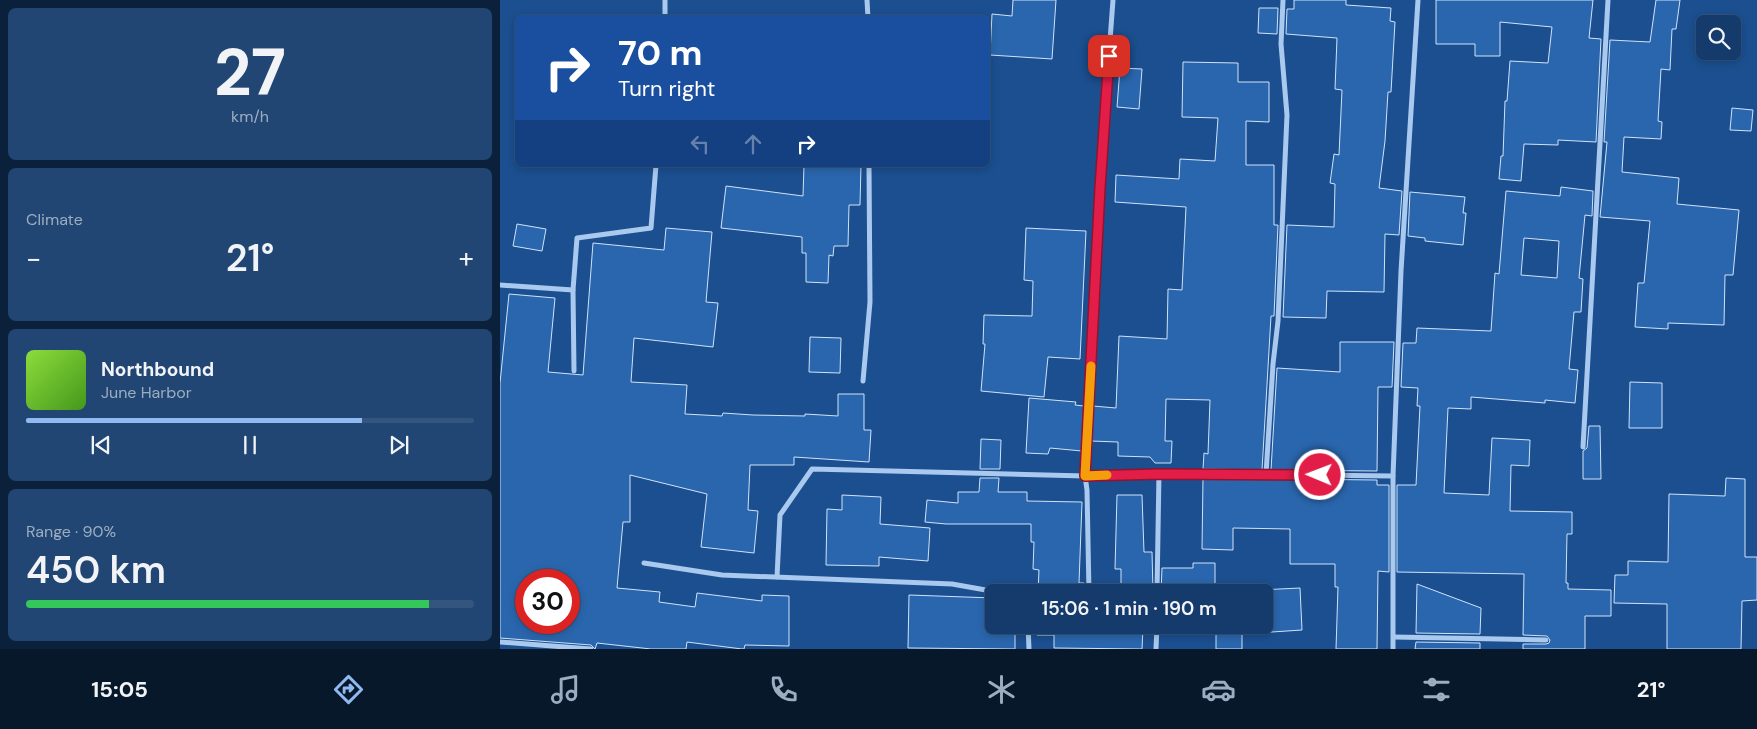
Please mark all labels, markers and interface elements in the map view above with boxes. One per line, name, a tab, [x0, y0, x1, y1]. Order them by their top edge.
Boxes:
map controls	[1696, 15, 1741, 60]
button: search	[1696, 15, 1741, 60]
text: 70 m	[618, 30, 702, 76]
text: 27	[214, 31, 286, 115]
icon: right	[535, 35, 600, 100]
pin	[1088, 35, 1130, 77]
icon: arrive	[1095, 42, 1123, 70]
text: Turn right	[618, 74, 715, 103]
text: km/h	[231, 106, 269, 127]
icon: left	[686, 130, 714, 158]
icon: ahead	[739, 130, 767, 158]
icon: right	[792, 130, 820, 158]
text: Climate	[26, 209, 83, 230]
text: 21°	[226, 233, 274, 283]
text: −	[26, 240, 41, 277]
text: +	[459, 240, 474, 277]
text: Northbound	[101, 357, 214, 382]
text: June Harbor	[101, 382, 192, 403]
icon: previous	[87, 431, 115, 459]
icon: pause	[236, 431, 264, 459]
icon: next	[385, 431, 413, 459]
position arrow	[1293, 448, 1345, 500]
text: Range · 90%	[26, 521, 116, 542]
text: 450 km	[26, 545, 166, 595]
speed limit sign: 30	[515, 569, 580, 634]
text: 15:06 · 1 min · 190 m	[1041, 596, 1217, 621]
icon: directions	[331, 672, 366, 707]
icon: music	[548, 672, 583, 707]
icon: phone	[766, 672, 801, 707]
icon: climate	[984, 672, 1019, 707]
icon: car	[1201, 672, 1236, 707]
icon: filters	[1419, 672, 1454, 707]
text: 15:05	[91, 675, 148, 704]
text: 21°	[1637, 675, 1666, 704]

